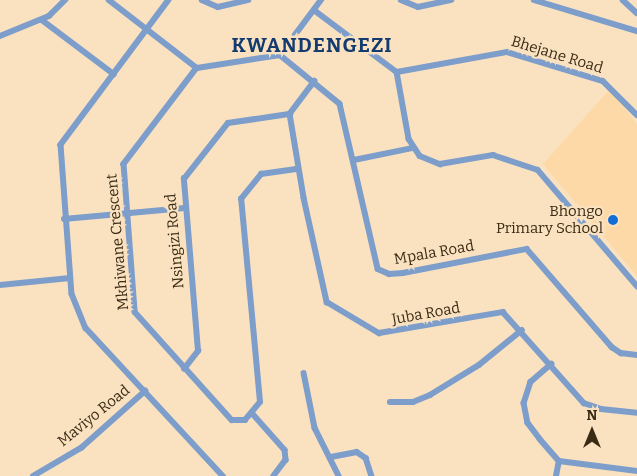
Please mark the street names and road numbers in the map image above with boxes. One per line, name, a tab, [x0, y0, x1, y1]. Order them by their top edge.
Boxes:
street label: Bhejane Road	[509, 33, 605, 77]
street label: Mkhiwane Crescent	[103, 173, 133, 311]
street label: Nsingizi Road	[162, 193, 188, 289]
street label: Mpala Road	[393, 237, 475, 269]
street label: Juba Road	[390, 299, 462, 329]
street label: Maviyo Road	[54, 381, 134, 451]

